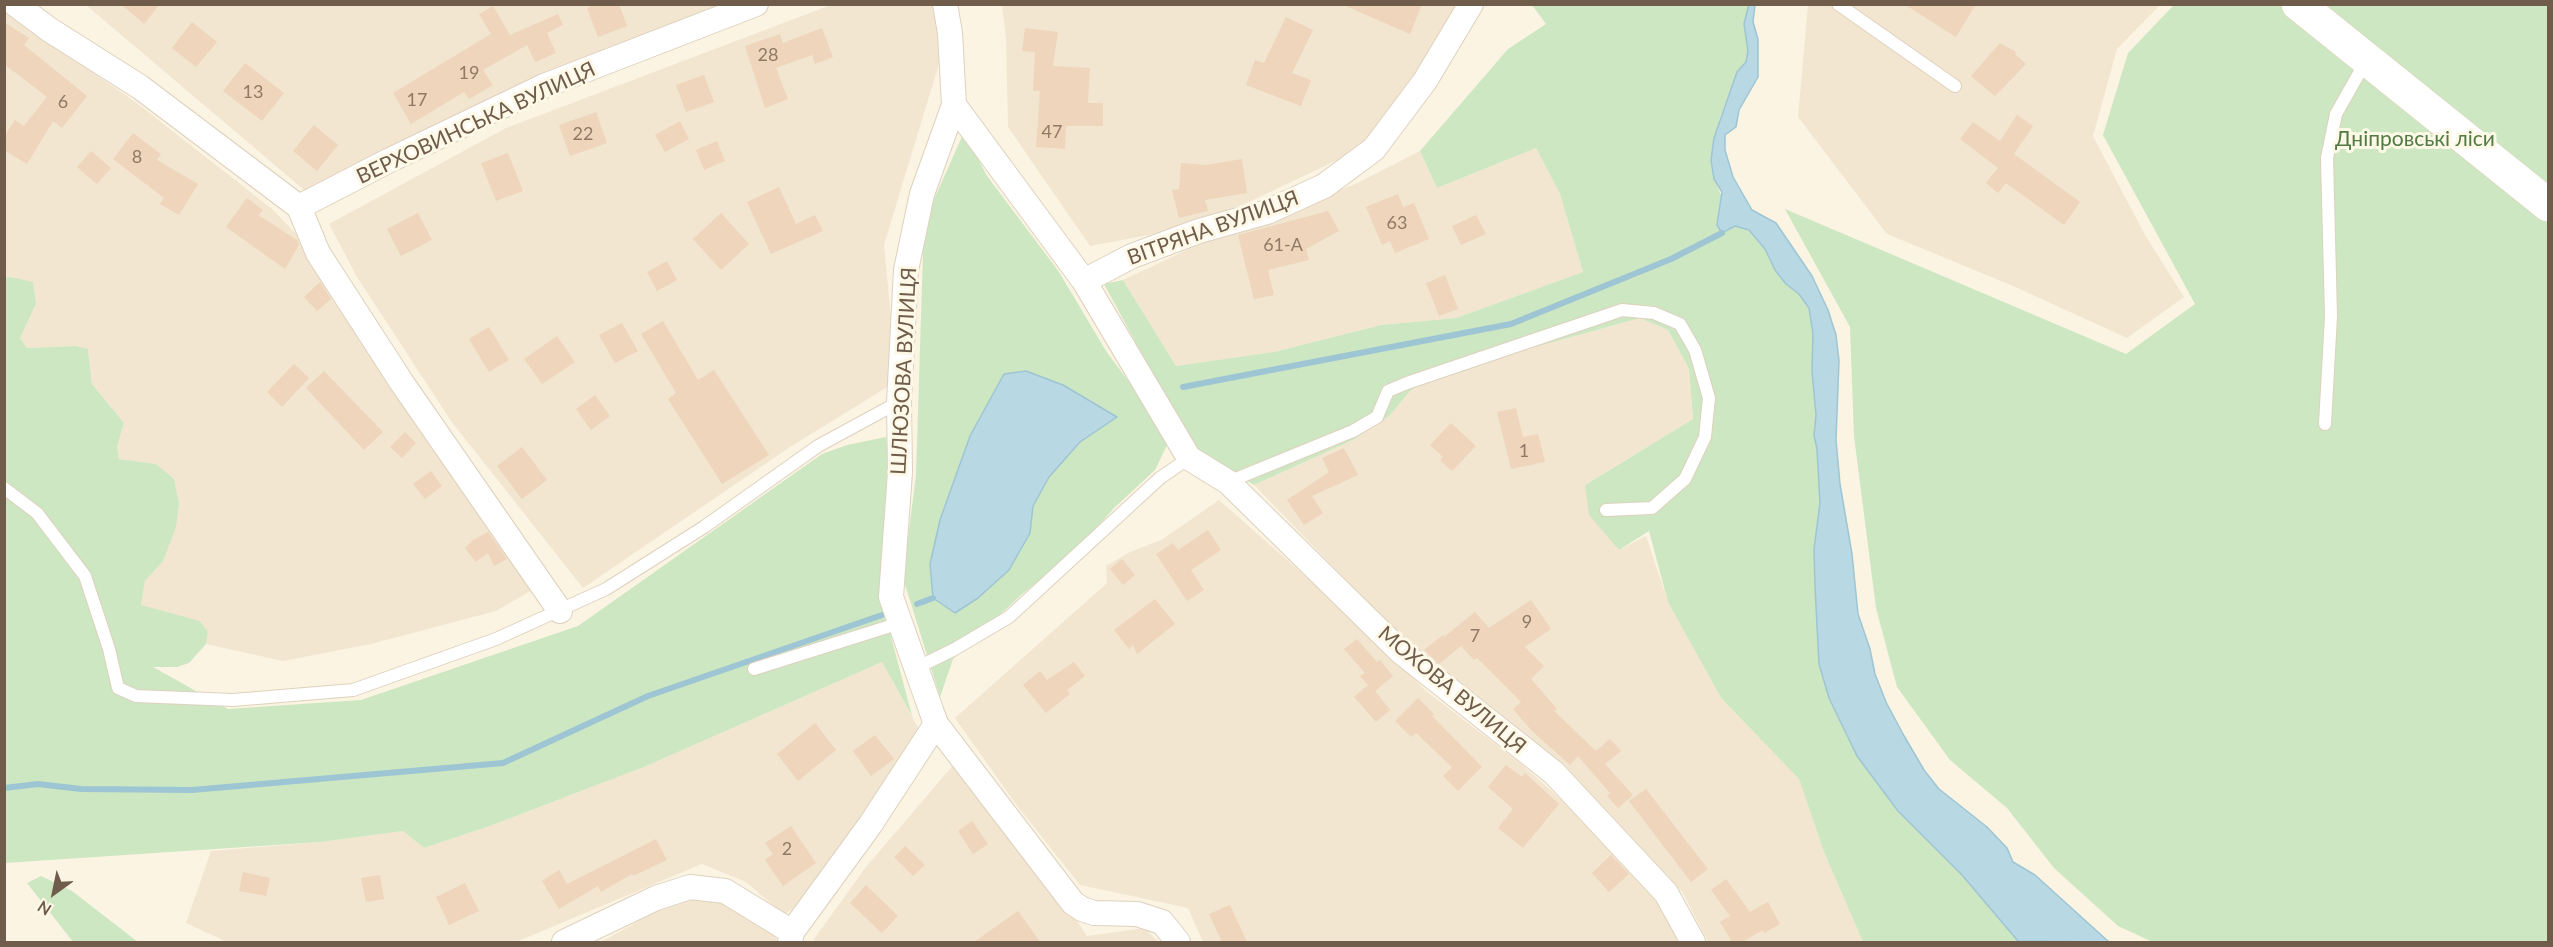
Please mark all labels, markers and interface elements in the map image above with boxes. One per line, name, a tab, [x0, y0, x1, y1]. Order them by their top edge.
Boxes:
house number: 28	[758, 44, 778, 66]
street label: ВЕРХОВИНСЬКА ВУЛИЦЯ	[353, 56, 599, 190]
house number: 19	[459, 62, 479, 84]
house number: 13	[243, 81, 263, 103]
house number: 17	[407, 89, 427, 111]
house number: 6	[58, 91, 68, 113]
house number: 47	[1042, 121, 1062, 143]
house number: 22	[573, 123, 593, 145]
park label: Дніпровські ліси	[2335, 126, 2495, 152]
house number: 8	[132, 146, 142, 168]
street label: ВІТРЯНА ВУЛИЦЯ	[1124, 185, 1302, 271]
house number: 63	[1387, 212, 1407, 234]
house number: 61-А	[1263, 234, 1303, 256]
street label: ШЛЮЗОВА ВУЛИЦЯ	[886, 266, 922, 476]
house number: 1	[1519, 440, 1529, 462]
house number: 9	[1522, 611, 1532, 633]
street label: МОХОВА ВУЛИЦЯ	[1373, 621, 1531, 759]
house number: 7	[1470, 625, 1480, 647]
house number: 2	[782, 838, 792, 860]
north arrow	[24, 863, 84, 923]
text: N	[34, 897, 54, 920]

